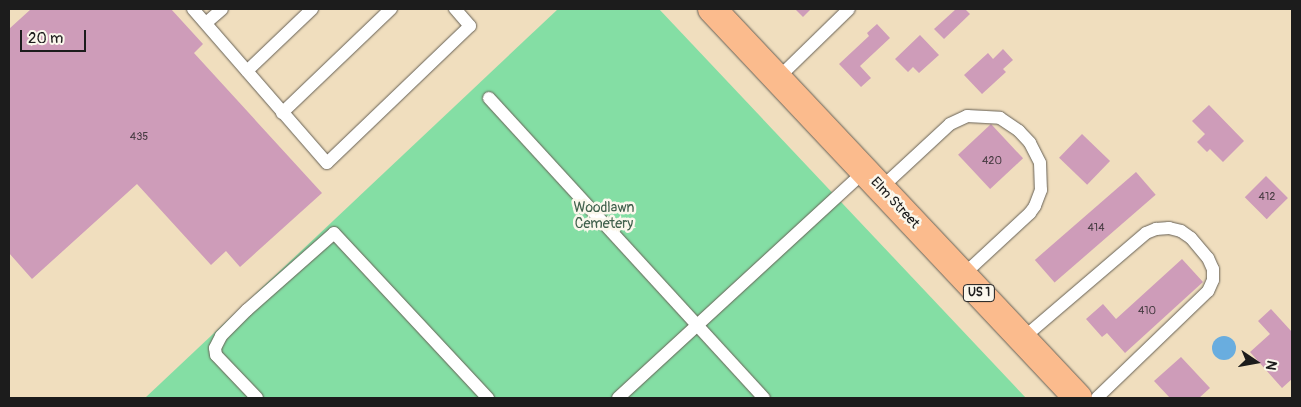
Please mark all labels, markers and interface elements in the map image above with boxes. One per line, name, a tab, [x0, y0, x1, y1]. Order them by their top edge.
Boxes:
scale bar	[22, 20, 89, 52]
text: 20 m	[28, 29, 63, 48]
house number: 435	[130, 130, 148, 144]
house number: 420	[982, 154, 1002, 168]
street label: Elm Street	[867, 174, 923, 232]
house number: 412	[1259, 190, 1275, 204]
park label: Woodlawn Cemetery	[573, 200, 635, 232]
house number: 414	[1087, 221, 1105, 235]
road number: US 1	[963, 284, 995, 302]
house number: 410	[1138, 304, 1156, 318]
north arrow	[1231, 337, 1281, 387]
text: N	[1262, 359, 1280, 372]

